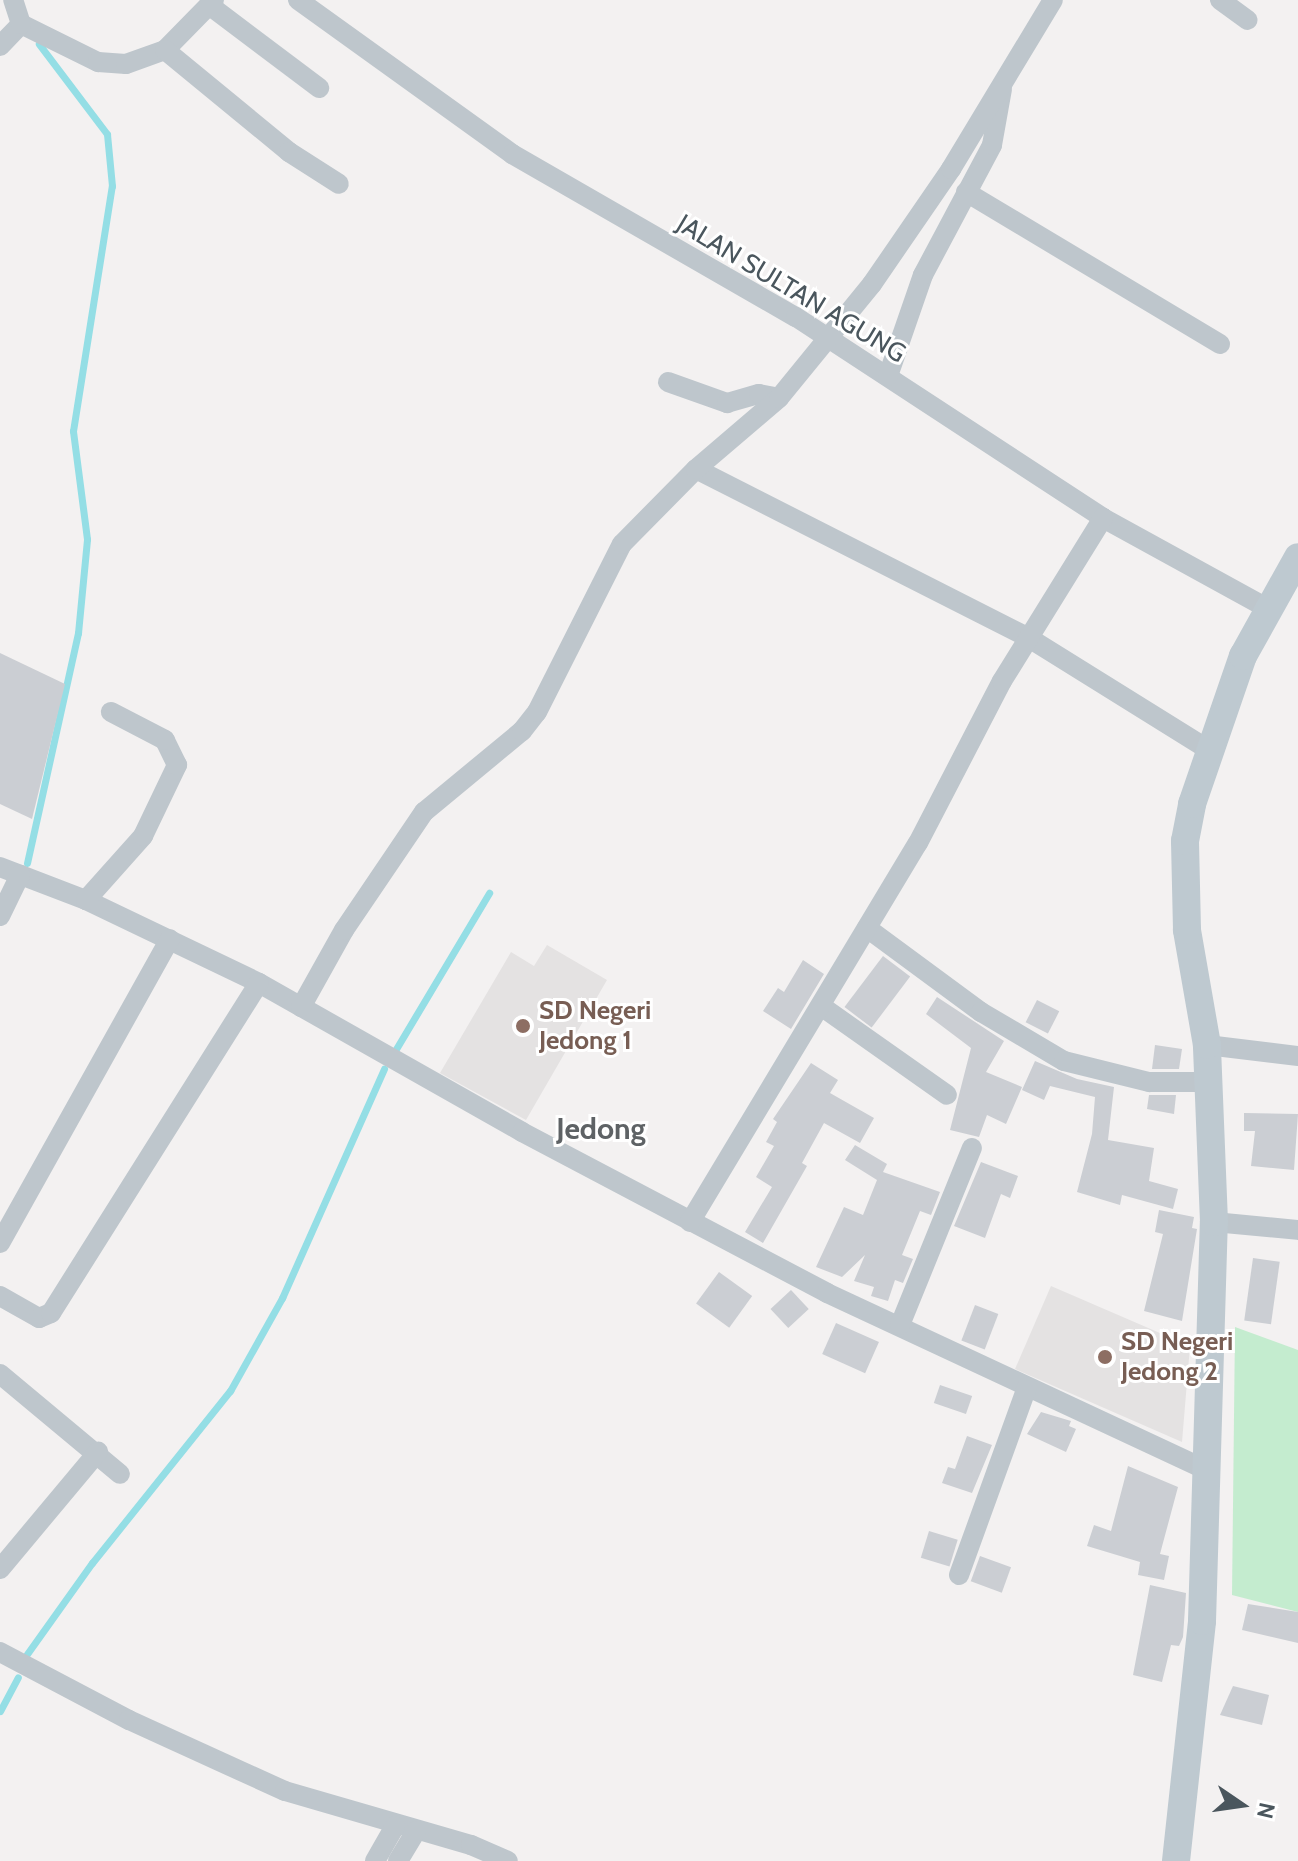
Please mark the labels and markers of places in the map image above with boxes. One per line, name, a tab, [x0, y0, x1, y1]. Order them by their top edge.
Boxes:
place label: SD Negeri Jedong 1	[539, 995, 651, 1056]
marker: SD Negeri Jedong 1	[514, 1017, 532, 1035]
place label: SD Negeri Jedong 2	[1121, 1326, 1233, 1388]
marker: SD Negeri Jedong 2	[1096, 1348, 1114, 1366]

